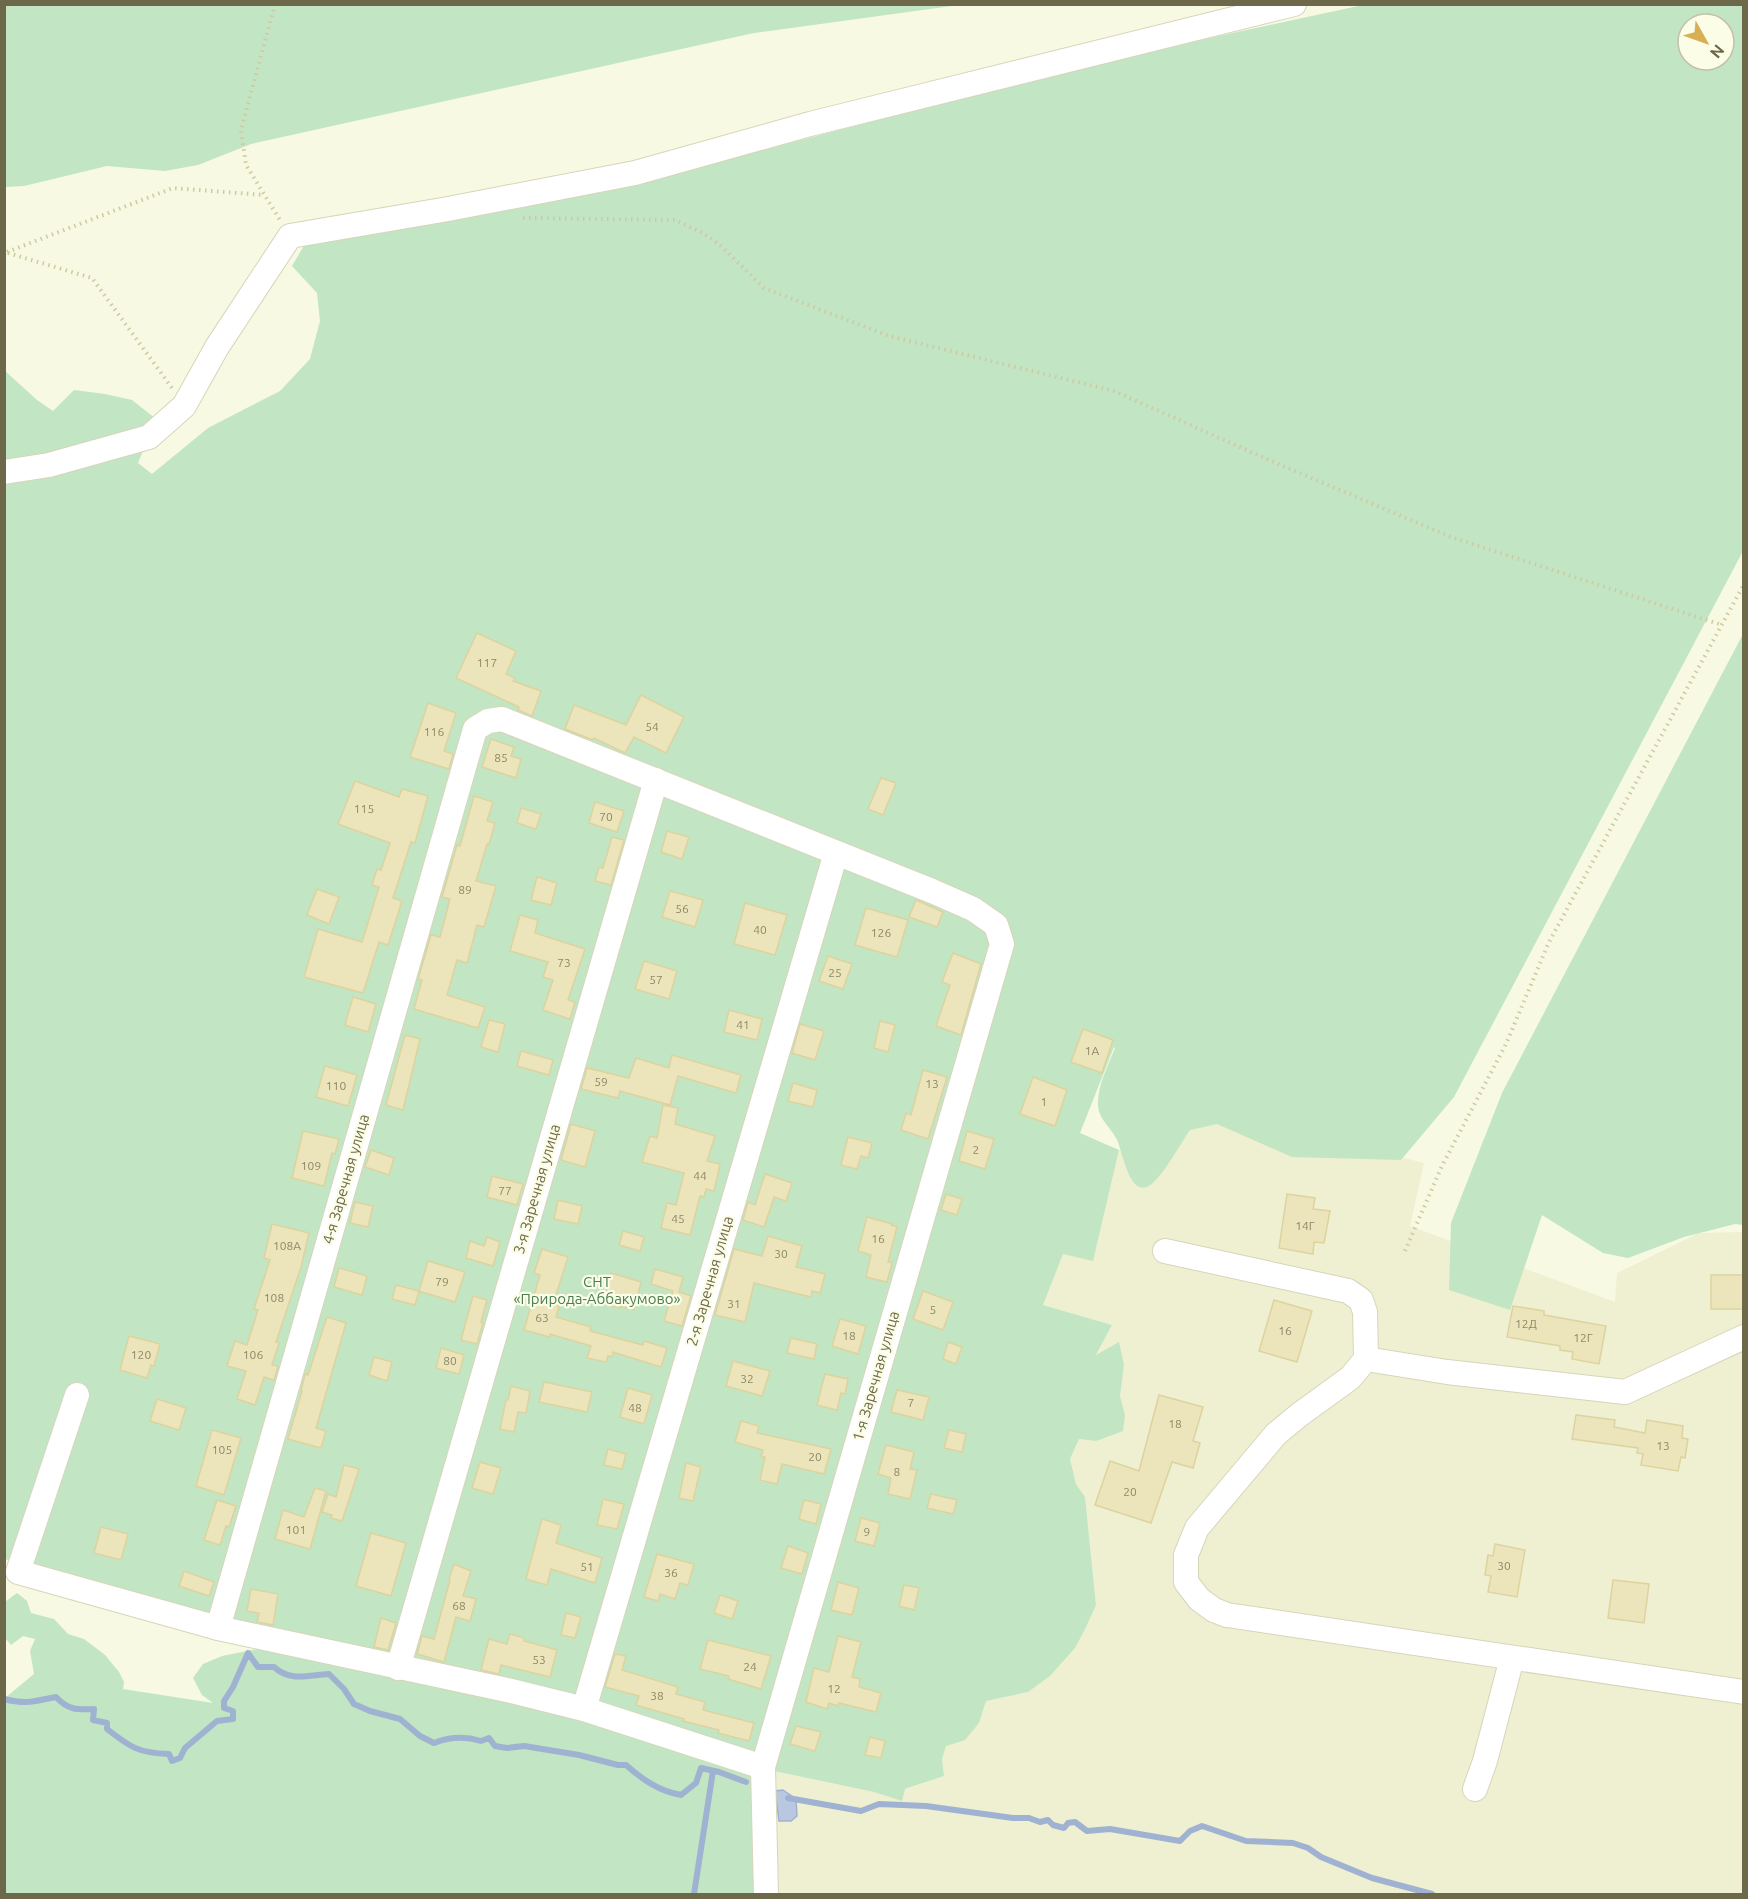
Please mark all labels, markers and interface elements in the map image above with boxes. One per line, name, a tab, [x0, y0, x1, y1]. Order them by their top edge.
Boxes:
north arrow	[1676, 12, 1736, 72]
text: N	[1707, 41, 1728, 62]
house number: 117	[477, 656, 497, 669]
house number: 54	[645, 720, 659, 733]
house number: 116	[424, 725, 444, 738]
house number: 85	[494, 751, 508, 764]
house number: 115	[354, 802, 374, 815]
house number: 70	[599, 810, 613, 823]
house number: 89	[458, 883, 472, 896]
house number: 56	[675, 902, 689, 915]
house number: 40	[753, 923, 767, 936]
house number: 126	[871, 926, 891, 939]
house number: 73	[557, 956, 571, 969]
house number: 25	[828, 966, 842, 979]
house number: 57	[649, 973, 663, 986]
house number: 41	[736, 1018, 750, 1031]
house number: 1А	[1085, 1044, 1099, 1057]
house number: 59	[594, 1075, 608, 1088]
house number: 13	[925, 1077, 939, 1090]
house number: 110	[326, 1079, 346, 1092]
house number: 1	[1041, 1095, 1047, 1108]
street label: 4-я Заречная улица	[319, 1112, 372, 1246]
street label: 3-я Заречная улица	[510, 1122, 563, 1256]
house number: 2	[973, 1143, 979, 1156]
house number: 109	[301, 1159, 321, 1172]
house number: 44	[693, 1169, 707, 1182]
house number: 77	[498, 1184, 512, 1197]
house number: 45	[671, 1212, 685, 1225]
street label: 2-я Заречная улица	[683, 1214, 736, 1348]
house number: 14Г	[1295, 1219, 1315, 1232]
house number: 16	[871, 1232, 885, 1245]
house number: 108А	[273, 1239, 301, 1252]
house number: 30	[774, 1247, 788, 1260]
park label: СНТ «Природа-Аббакумово»	[513, 1273, 681, 1307]
house number: 79	[435, 1275, 449, 1288]
house number: 108	[264, 1291, 284, 1304]
house number: 31	[727, 1297, 741, 1310]
house number: 5	[930, 1303, 936, 1316]
street label: 1-я Заречная улица	[849, 1309, 902, 1443]
house number: 63	[535, 1311, 549, 1324]
house number: 12Д	[1515, 1317, 1537, 1330]
house number: 16	[1278, 1324, 1292, 1337]
house number: 18	[842, 1329, 856, 1342]
house number: 12Г	[1573, 1331, 1593, 1344]
house number: 120	[131, 1348, 151, 1361]
house number: 106	[243, 1348, 263, 1361]
house number: 80	[443, 1354, 457, 1367]
house number: 32	[740, 1372, 754, 1385]
house number: 7	[908, 1396, 914, 1409]
house number: 48	[628, 1401, 642, 1414]
house number: 18	[1168, 1417, 1182, 1430]
house number: 13	[1656, 1439, 1670, 1452]
house number: 105	[212, 1443, 232, 1456]
house number: 20	[808, 1450, 822, 1463]
house number: 8	[894, 1465, 901, 1478]
house number: 20	[1123, 1485, 1137, 1498]
house number: 101	[286, 1523, 306, 1536]
house number: 9	[864, 1525, 870, 1538]
house number: 30	[1497, 1559, 1511, 1572]
house number: 51	[580, 1560, 594, 1573]
house number: 36	[664, 1566, 678, 1579]
house number: 68	[452, 1599, 466, 1612]
house number: 53	[532, 1653, 546, 1666]
house number: 24	[743, 1660, 757, 1673]
house number: 12	[827, 1682, 841, 1695]
house number: 38	[650, 1689, 664, 1702]

